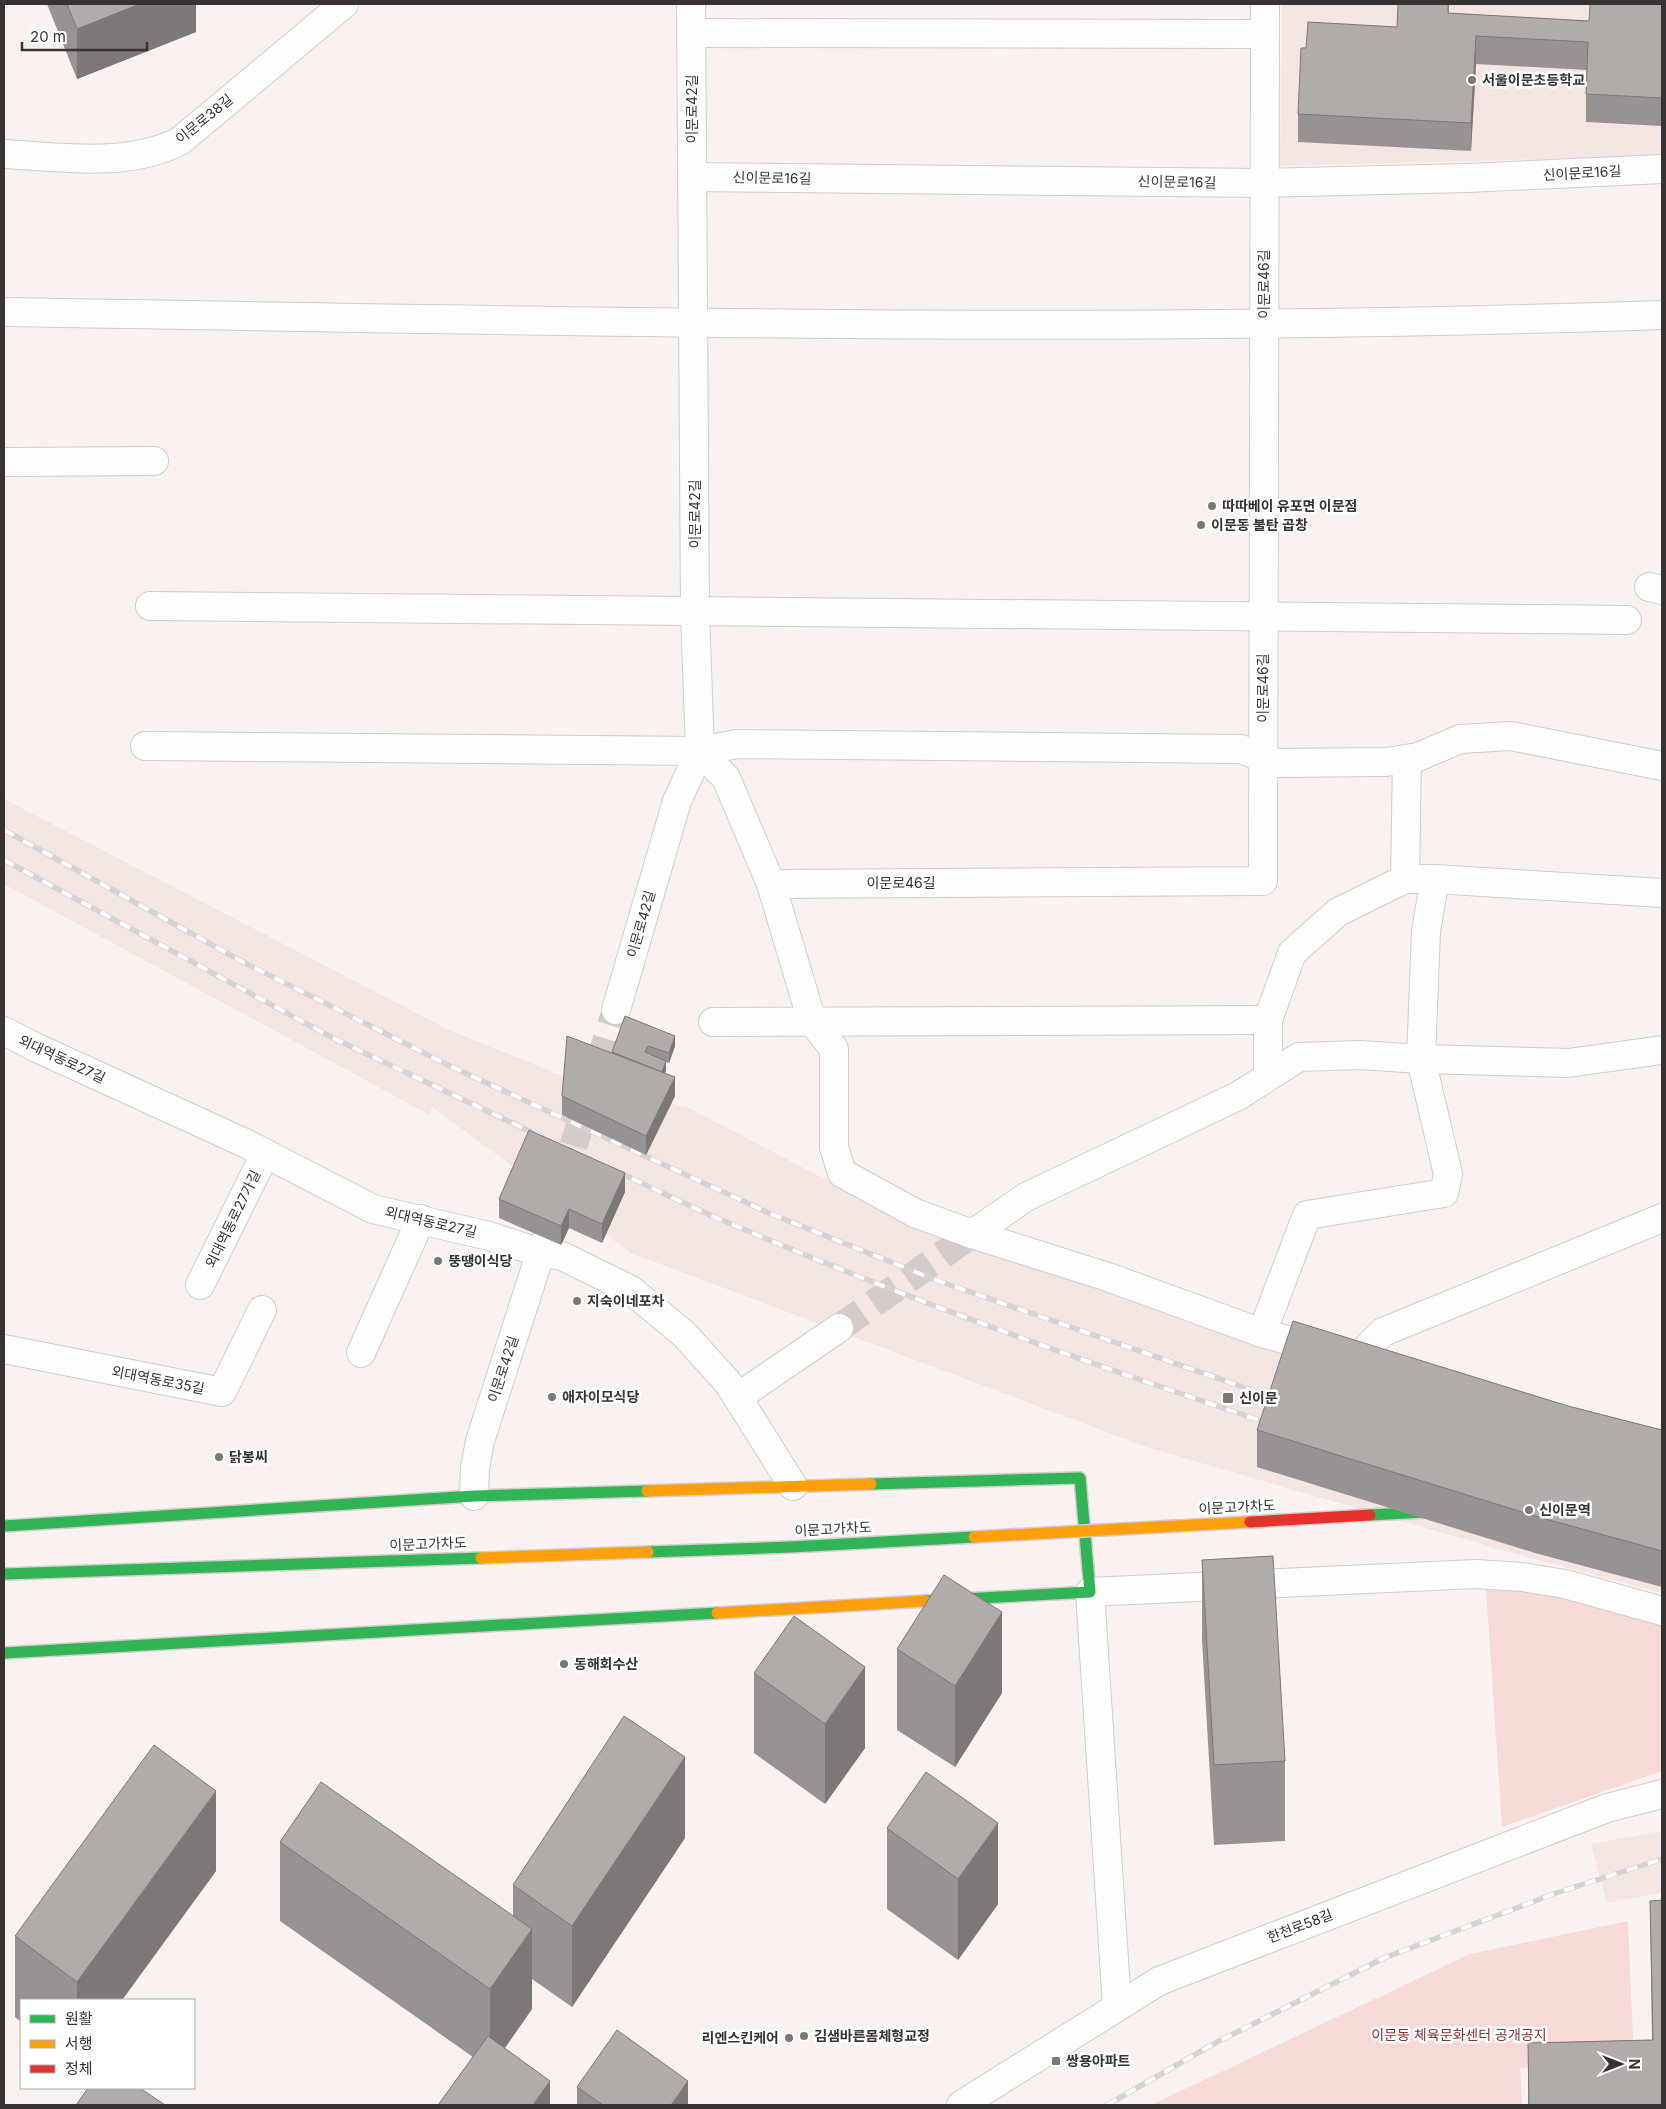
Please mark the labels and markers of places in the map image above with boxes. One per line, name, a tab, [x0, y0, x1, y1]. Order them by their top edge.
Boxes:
place label: 서울이문초등학교	[1482, 71, 1585, 88]
marker: 서울이문초등학교	[1466, 74, 1478, 86]
place label: 따따베이 유포면 이문점	[1222, 497, 1357, 514]
marker: 따따베이 유포면 이문점	[1206, 500, 1218, 512]
place label: 이문동 불탄 곱창	[1211, 516, 1308, 533]
marker: 이문동 불탄 곱창	[1195, 519, 1207, 531]
place label: 뚱땡이식당	[448, 1252, 513, 1269]
marker: 뚱땡이식당	[432, 1255, 444, 1267]
place label: 지숙이네포차	[587, 1292, 664, 1309]
marker: 지숙이네포차	[571, 1295, 583, 1307]
place label: 애자이모식당	[562, 1388, 639, 1405]
place label: 신이문	[1239, 1389, 1278, 1406]
marker: 애자이모식당	[546, 1391, 558, 1403]
marker: 신이문	[1221, 1391, 1235, 1405]
place label: 닭봉씨	[229, 1448, 268, 1465]
marker: 닭봉씨	[213, 1451, 225, 1463]
place label: 신이문역	[1539, 1501, 1591, 1518]
marker: 신이문역	[1523, 1504, 1535, 1516]
place label: 동해회수산	[574, 1655, 639, 1672]
marker: 동해회수산	[558, 1658, 570, 1670]
place label: 김샘바른몸체형교정	[814, 2027, 930, 2044]
place label: 리엔스킨케어	[702, 2029, 779, 2046]
marker: 김샘바른몸체형교정	[798, 2030, 810, 2042]
marker: 리엔스킨케어	[783, 2032, 795, 2044]
place label: 쌍용아파트	[1066, 2052, 1131, 2069]
marker: 쌍용아파트	[1050, 2055, 1062, 2067]

